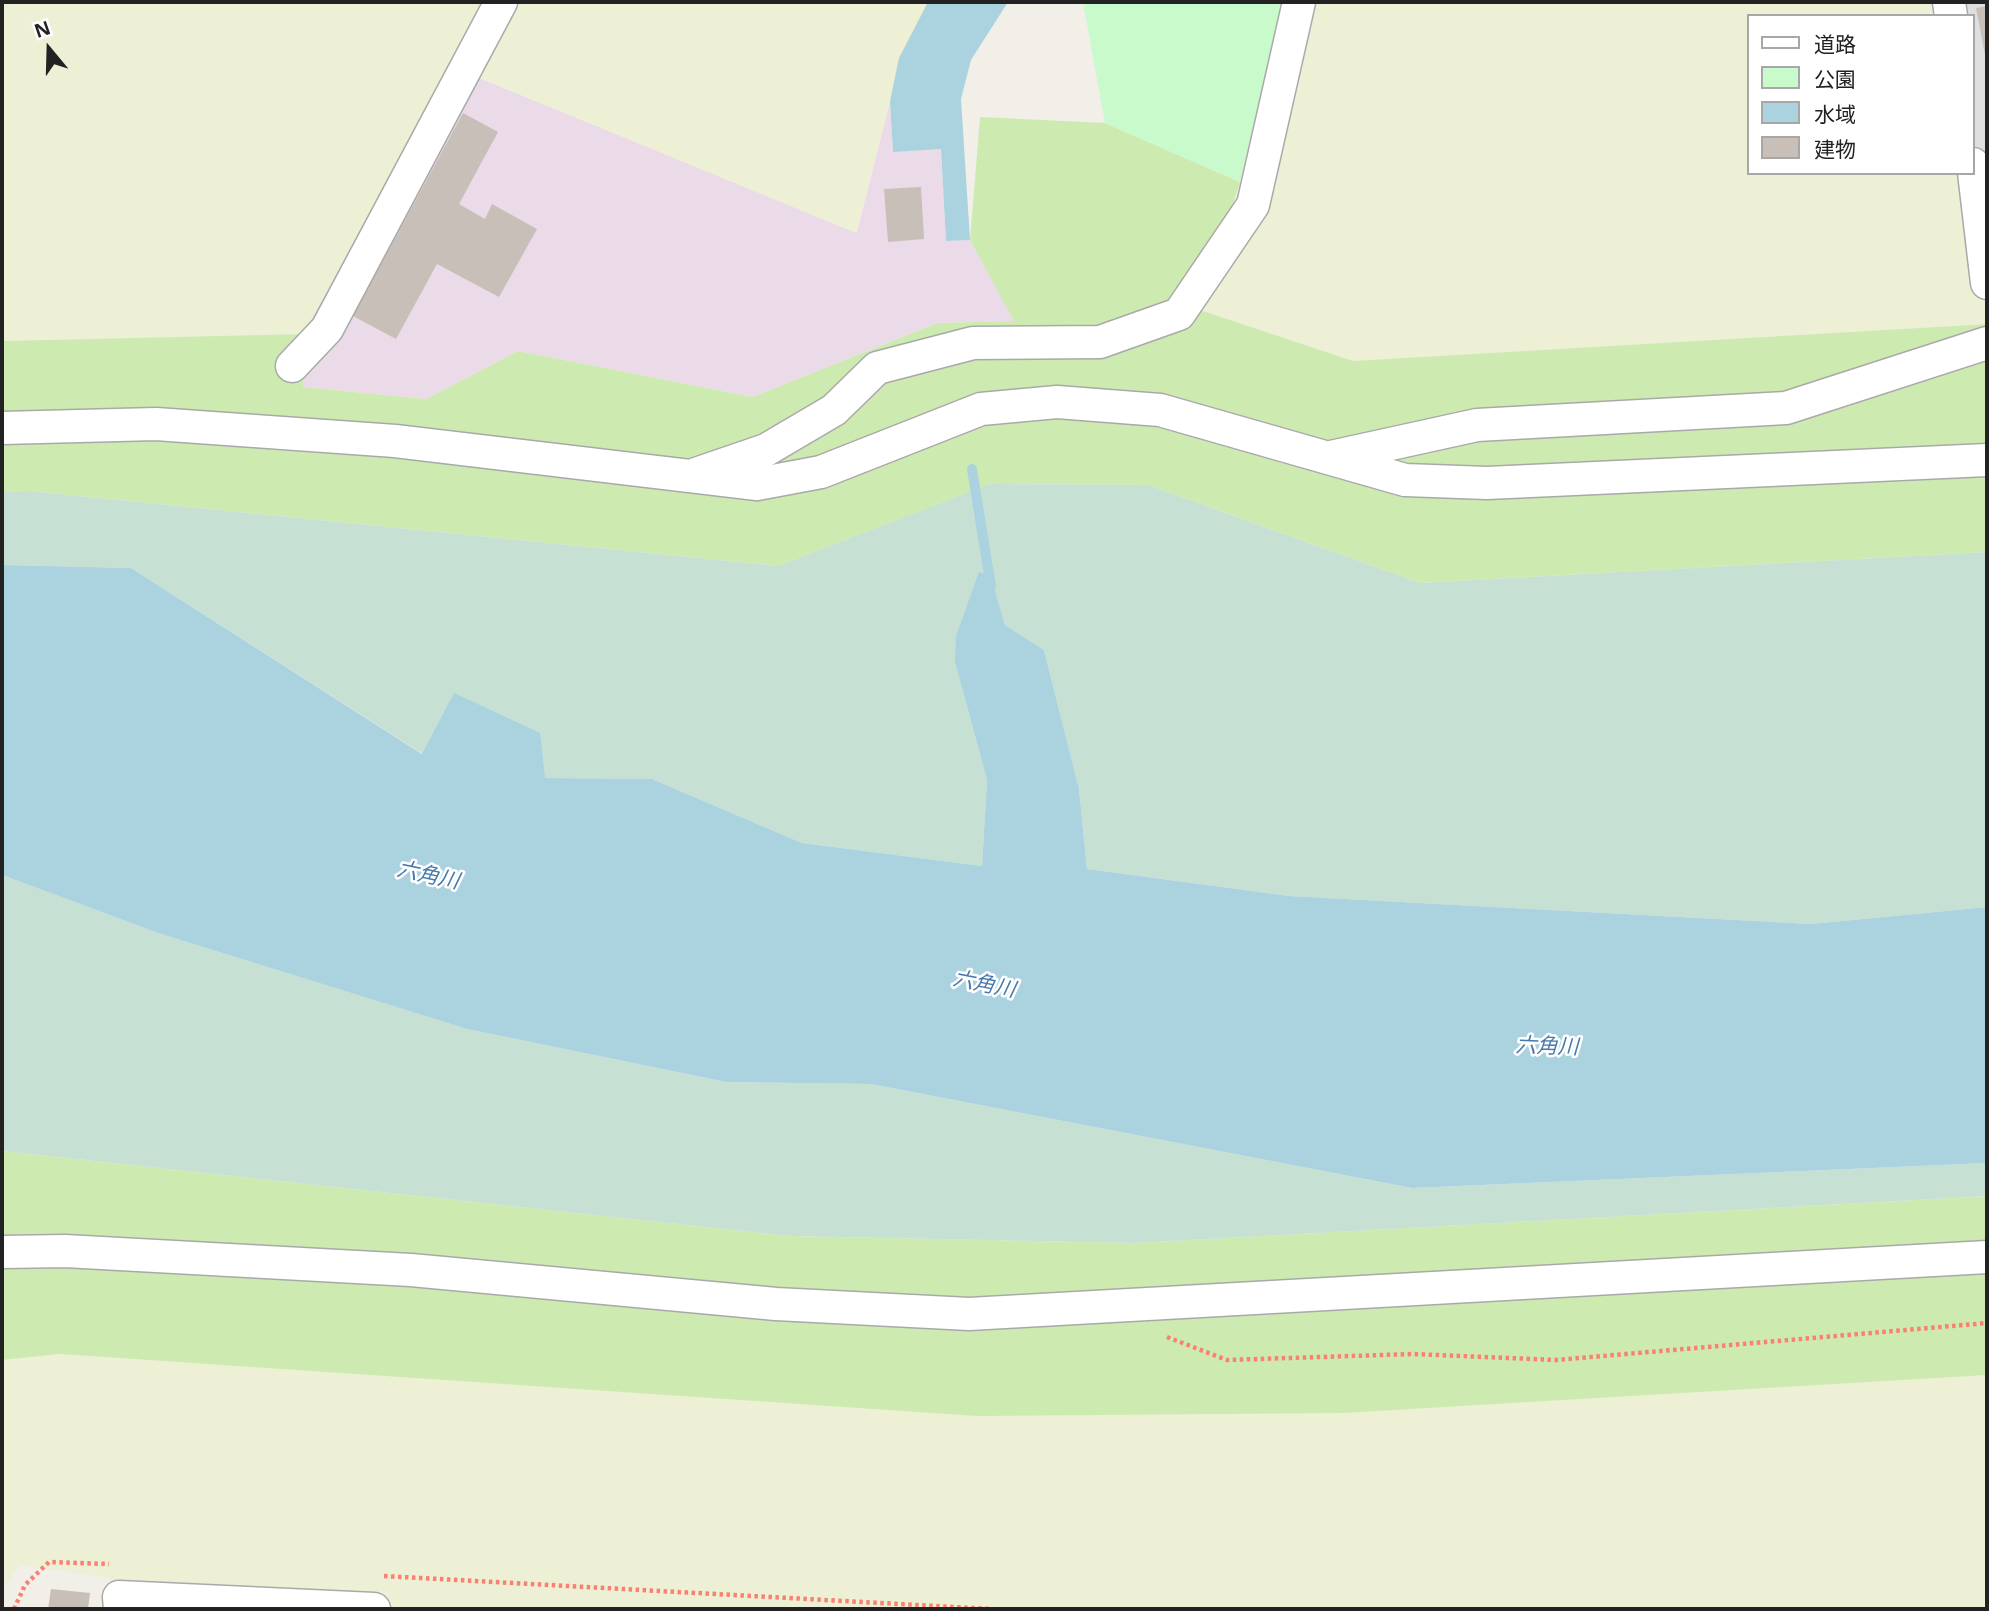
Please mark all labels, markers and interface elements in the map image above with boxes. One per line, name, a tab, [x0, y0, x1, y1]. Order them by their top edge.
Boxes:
north arrow	[14, 14, 84, 84]
text: N	[31, 14, 54, 44]
legend	[1748, 14, 1975, 175]
text: 道路	[1814, 30, 1856, 58]
text: 公園	[1814, 65, 1856, 93]
text: 水域	[1814, 100, 1856, 128]
text: 建物	[1814, 135, 1856, 163]
water label: 六角川	[395, 857, 461, 895]
water label: 六角川	[951, 967, 1017, 1003]
water label: 六角川	[1515, 1033, 1579, 1061]

